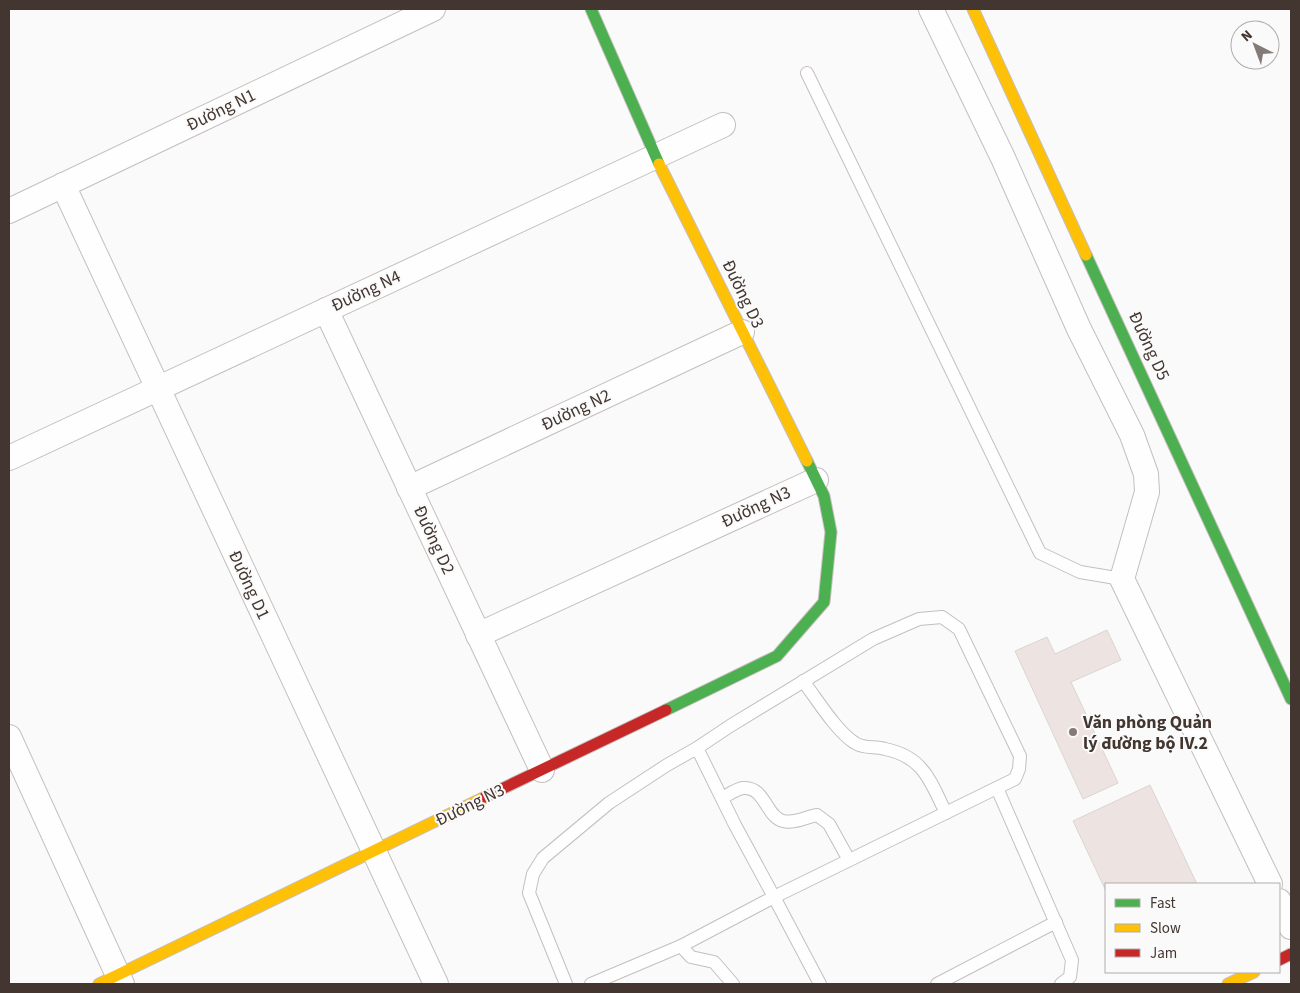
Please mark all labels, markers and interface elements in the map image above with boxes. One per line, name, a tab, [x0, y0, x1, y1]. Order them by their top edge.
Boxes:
north arrow	[1230, 20, 1280, 70]
text: N	[1237, 26, 1257, 47]
street label: Đường N1	[182, 83, 260, 137]
street label: Đường D3	[716, 255, 770, 333]
street label: Đường N4	[327, 264, 405, 318]
street label: Đường D5	[1122, 307, 1176, 385]
street label: Đường N2	[537, 383, 615, 437]
street label: Đường N3	[717, 480, 795, 534]
street label: Đường D2	[407, 501, 461, 579]
street label: Đường D1	[222, 546, 276, 624]
place label: Văn phòng Quản lý đường bộ IV.2	[1082, 710, 1212, 756]
marker: Văn phòng Quản lý đường bộ IV.2	[1067, 726, 1079, 738]
street label: Đường N3	[431, 778, 509, 832]
legend	[1105, 883, 1280, 973]
text: Fast	[1150, 893, 1176, 914]
text: Slow	[1150, 918, 1181, 939]
text: Jam	[1150, 943, 1177, 964]

